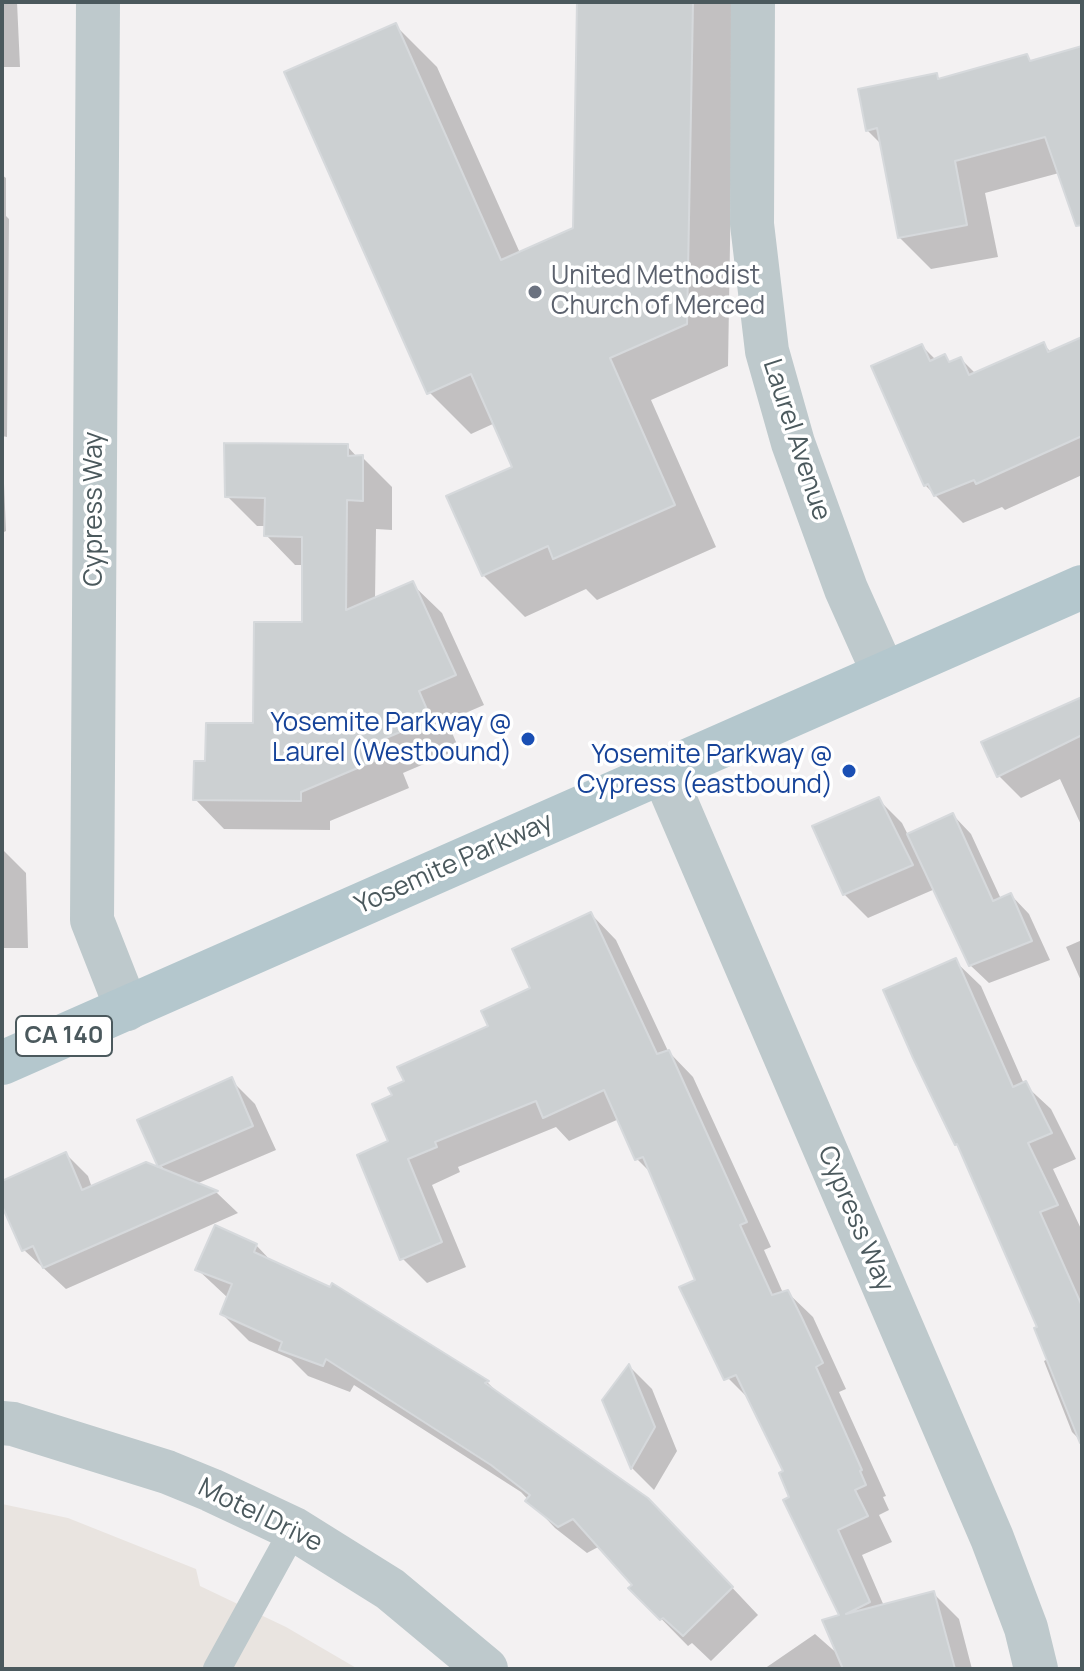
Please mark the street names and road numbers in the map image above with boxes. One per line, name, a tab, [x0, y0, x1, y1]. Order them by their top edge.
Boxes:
street label: Laurel Avenue	[755, 355, 837, 525]
street label: Cypress Way	[79, 431, 111, 587]
street label: Yosemite Parkway	[350, 806, 558, 922]
road number: CA 140	[16, 1016, 112, 1056]
street label: Cypress Way	[810, 1142, 900, 1296]
street label: Motel Drive	[193, 1473, 327, 1559]

